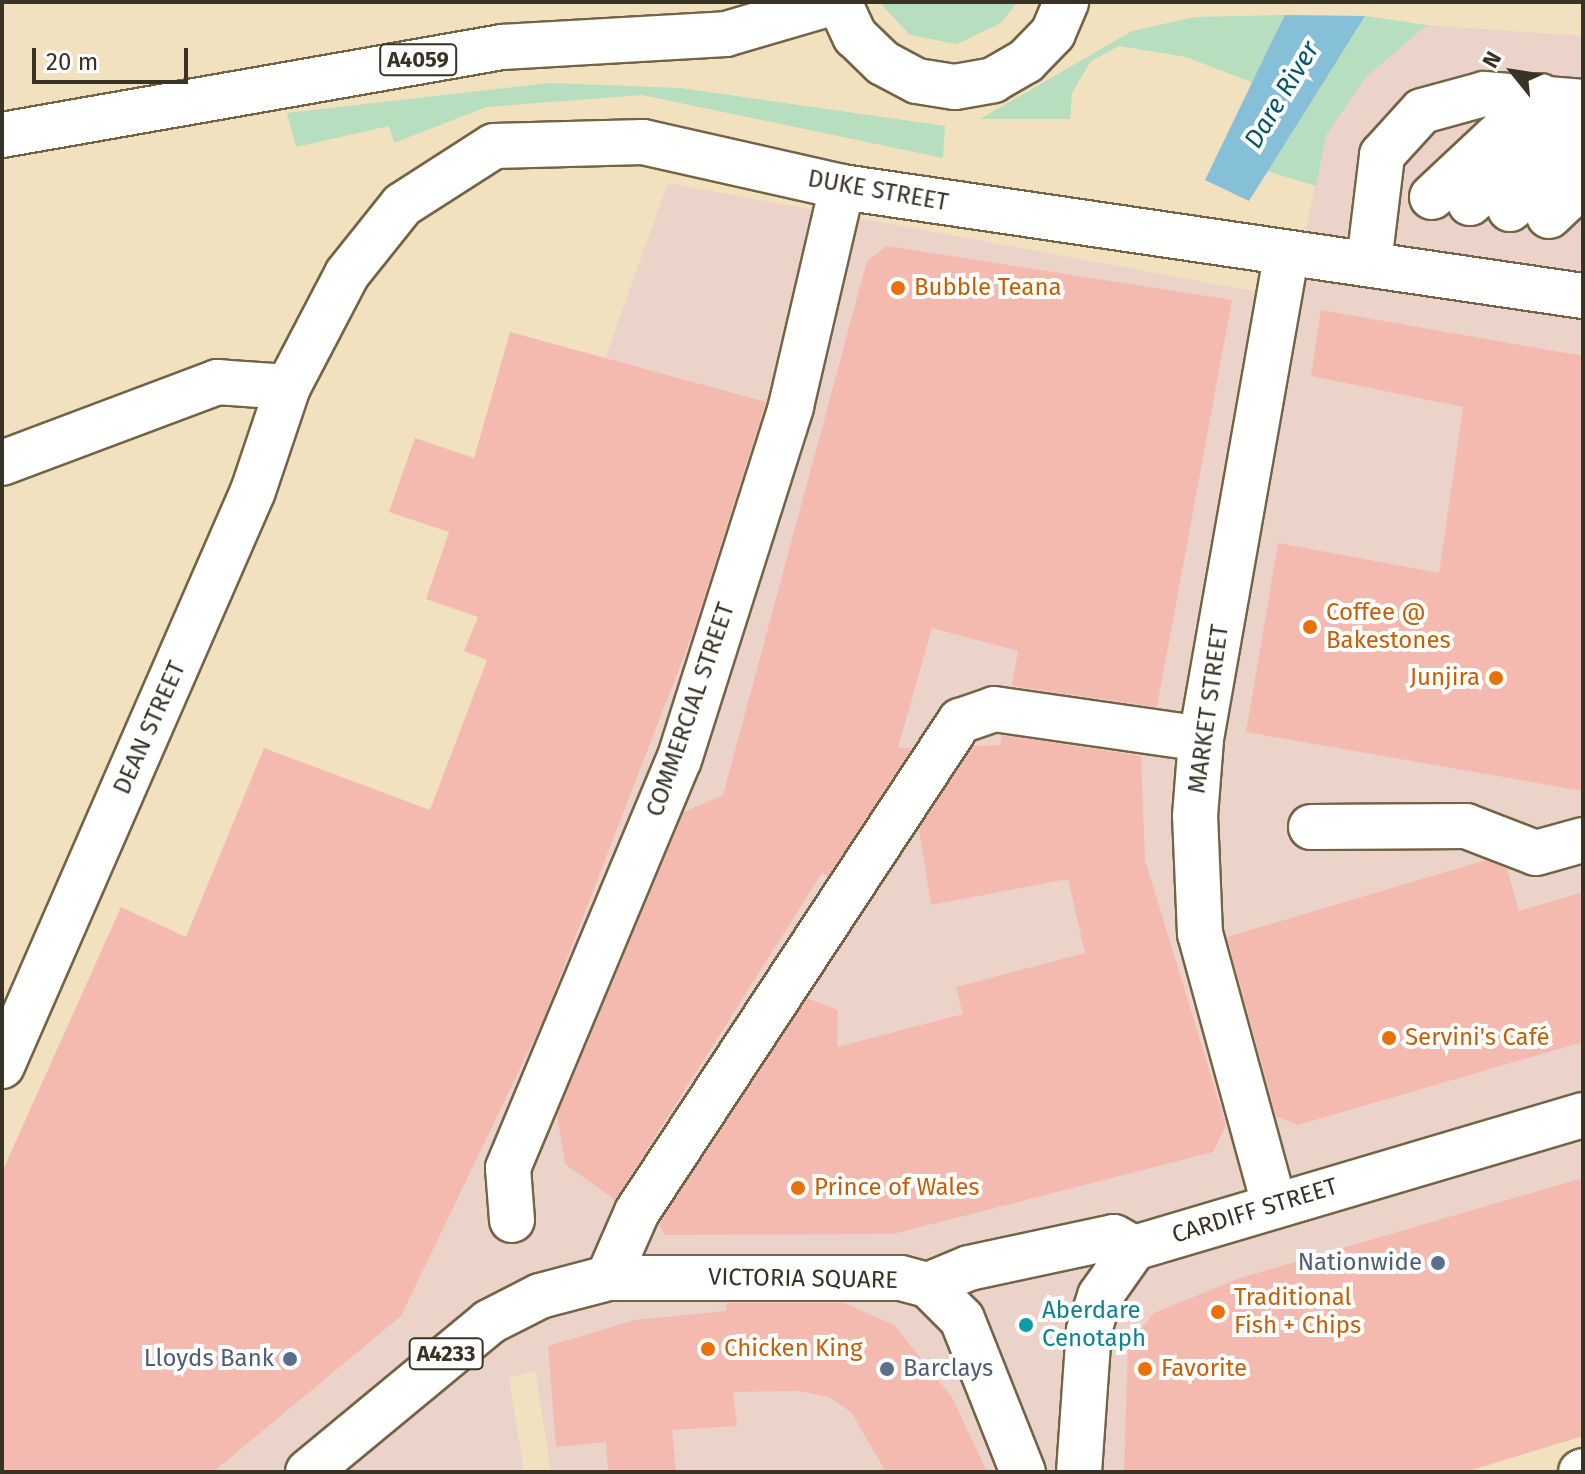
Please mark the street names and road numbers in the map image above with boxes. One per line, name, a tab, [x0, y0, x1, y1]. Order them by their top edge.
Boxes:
road number: A4059	[378, 42, 458, 78]
street label: DUKE STREET	[805, 164, 951, 218]
street label: COMMERCIAL STREET	[641, 599, 741, 821]
street label: MARKET STREET	[1183, 623, 1235, 795]
street label: DEAN STREET	[108, 657, 192, 799]
street label: CARDIFF STREET	[1169, 1172, 1341, 1250]
street label: VICTORIA SQUARE	[708, 1263, 898, 1295]
road number: A4233	[408, 1336, 484, 1372]

